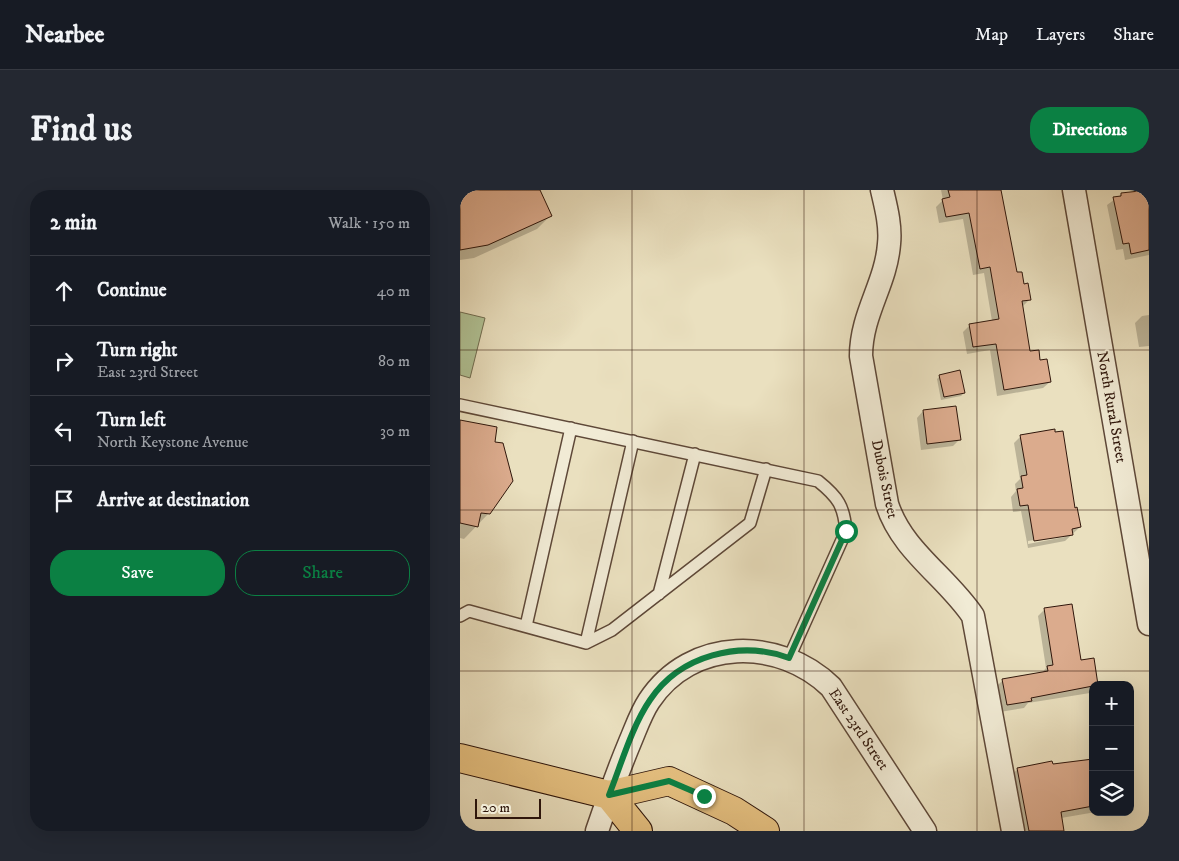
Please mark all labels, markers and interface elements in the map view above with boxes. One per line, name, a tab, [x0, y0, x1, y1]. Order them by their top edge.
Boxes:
text: Nearbee	[25, 20, 104, 50]
text: Map	[975, 24, 1008, 46]
text: Layers	[1036, 24, 1085, 46]
text: Share	[1113, 24, 1154, 46]
button: Directions	[1030, 107, 1149, 153]
text: Find us	[30, 108, 132, 152]
text: 2 min	[50, 210, 97, 236]
text: Walk · 150 m	[328, 213, 410, 233]
icon: ahead	[50, 277, 78, 305]
text: Continue	[97, 279, 167, 302]
text: 40 m	[377, 281, 410, 301]
text: Turn right	[97, 339, 177, 362]
icon: right	[50, 347, 78, 375]
street label: North Rural Street	[1092, 350, 1131, 465]
text: 80 m	[378, 351, 410, 371]
text: East 23rd Street	[97, 362, 198, 382]
text: Turn left	[97, 409, 166, 432]
icon: left	[50, 417, 78, 445]
text: 30 m	[380, 421, 410, 441]
text: North Keystone Avenue	[97, 432, 248, 452]
street label: Dubois Street	[867, 438, 902, 521]
icon: arrive	[50, 487, 78, 515]
text: Arrive at destination	[97, 489, 249, 512]
route start	[835, 520, 858, 543]
button: Save	[50, 550, 225, 596]
button: Share	[235, 550, 410, 596]
map controls	[1089, 681, 1134, 816]
button: +	[1089, 681, 1134, 726]
street label: East 23rd Street	[824, 685, 893, 774]
button: −	[1089, 726, 1134, 771]
button: layers	[1089, 771, 1134, 816]
route end	[693, 785, 716, 808]
scale bar	[475, 796, 541, 819]
text: 20 m	[482, 799, 510, 817]

